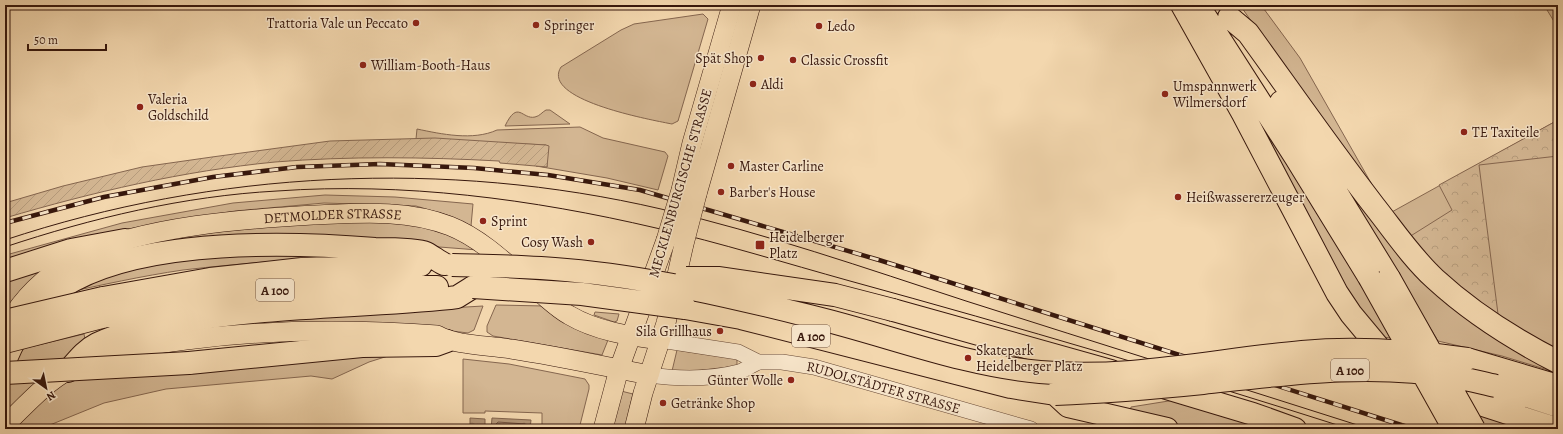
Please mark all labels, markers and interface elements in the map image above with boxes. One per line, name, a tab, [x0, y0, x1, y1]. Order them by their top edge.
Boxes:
place label: Trattoria Vale un Peccato	[267, 14, 408, 33]
place label: Springer	[544, 16, 595, 35]
place label: Ledo	[827, 17, 855, 36]
marker: Trattoria Vale un Peccato	[411, 18, 421, 28]
marker: Springer	[531, 20, 541, 30]
marker: Ledo	[814, 21, 824, 31]
scale bar	[28, 26, 106, 52]
text: 50 m	[34, 32, 58, 48]
place label: Spät Shop	[695, 49, 753, 68]
place label: Classic Crossfit	[801, 51, 889, 70]
marker: Spät Shop	[756, 53, 766, 63]
marker: Classic Crossfit	[788, 55, 798, 65]
place label: William-Booth-Haus	[370, 56, 490, 75]
marker: William-Booth-Haus	[358, 60, 368, 70]
place label: Aldi	[760, 75, 784, 94]
place label: Umspannwerk Wilmersdorf	[1172, 77, 1257, 112]
marker: Aldi	[748, 79, 758, 89]
street label: MECKLENBURGISCHE STRASSE	[644, 86, 717, 280]
marker: Umspannwerk Wilmersdorf	[1160, 89, 1170, 99]
place label: Valeria Goldschild	[147, 90, 209, 125]
marker: Valeria Goldschild	[135, 102, 145, 112]
place label: TE Taxiteile	[1472, 123, 1539, 142]
marker: TE Taxiteile	[1459, 127, 1469, 137]
place label: Master Carline	[739, 157, 824, 176]
marker: Master Carline	[726, 161, 736, 171]
place label: Barber's House	[729, 183, 816, 202]
marker: Barber's House	[716, 187, 726, 197]
place label: Heißwassererzeuger	[1186, 188, 1305, 207]
marker: Heißwassererzeuger	[1173, 192, 1183, 202]
street label: DETMOLDER STRASSE	[263, 204, 402, 228]
place label: Sprint	[491, 212, 528, 231]
marker: Sprint	[478, 216, 488, 226]
place label: Heidelberger Platz	[769, 228, 845, 263]
place label: Cosy Wash	[521, 233, 584, 252]
marker: Cosy Wash	[586, 237, 596, 247]
marker: Heidelberger Platz	[754, 239, 766, 251]
road number: A 100	[256, 279, 294, 301]
place label: Sila Grillhaus	[636, 322, 712, 341]
road number: A 100	[792, 325, 830, 347]
marker: Sila Grillhaus	[715, 326, 725, 336]
place label: Skatepark Heidelberger Platz	[976, 341, 1083, 376]
marker: Skatepark Heidelberger Platz	[963, 353, 973, 363]
street label: RUDOLSTÄDTER STRASSE	[805, 357, 963, 418]
road number: A 100	[1331, 359, 1369, 381]
north arrow	[26, 368, 66, 408]
place label: Günter Wolle	[708, 371, 783, 390]
marker: Günter Wolle	[786, 375, 796, 385]
text: N	[44, 387, 59, 404]
place label: Getränke Shop	[671, 394, 755, 413]
marker: Getränke Shop	[658, 398, 668, 408]

